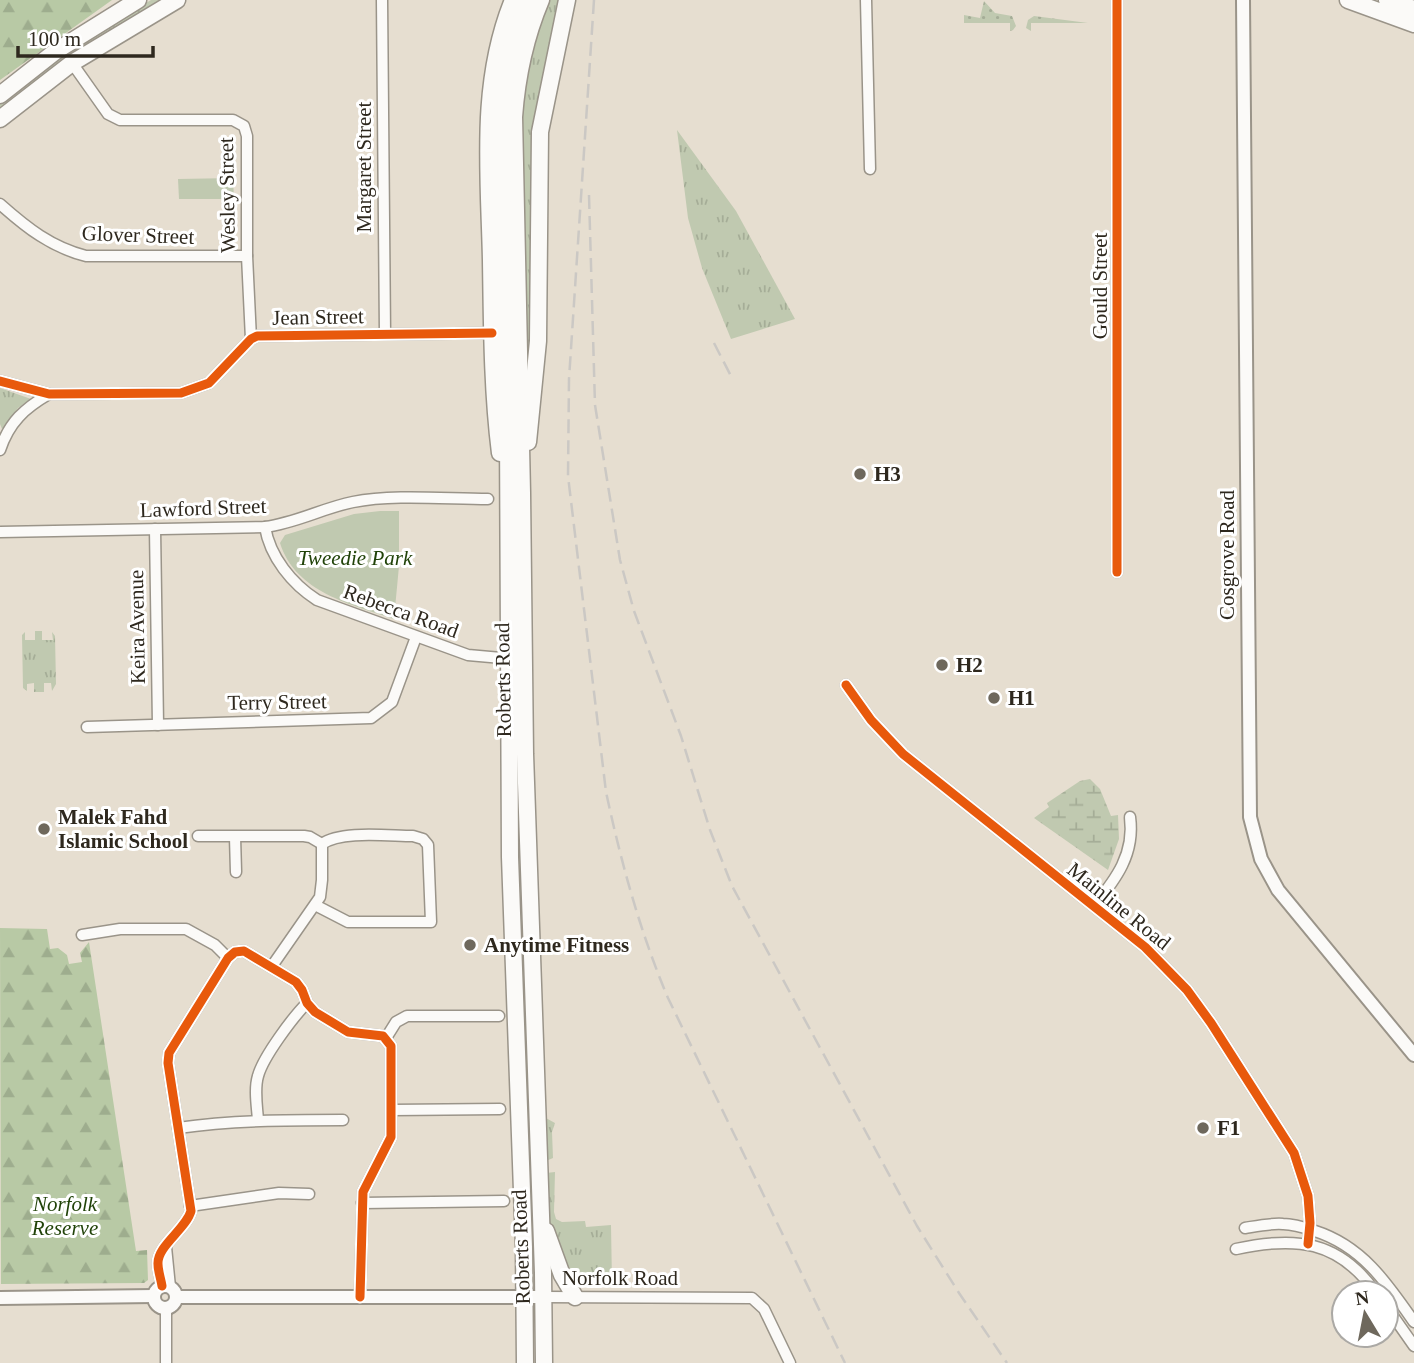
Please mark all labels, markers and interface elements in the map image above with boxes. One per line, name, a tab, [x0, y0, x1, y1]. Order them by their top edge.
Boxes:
scale bar	[18, 14, 152, 58]
text: 100 m	[28, 27, 81, 51]
street label: Margaret Street	[352, 101, 376, 232]
street label: Wesley Street	[214, 137, 240, 253]
street label: Glover Street	[81, 221, 195, 249]
street label: Gould Street	[1088, 232, 1112, 339]
street label: Jean Street	[272, 304, 364, 330]
place label: H3	[874, 462, 901, 486]
marker: H3	[852, 466, 868, 482]
street label: Cosgrove Road	[1215, 489, 1239, 620]
street label: Lawford Street	[139, 494, 267, 522]
park label: Tweedie Park	[298, 546, 413, 570]
street label: Keira Avenue	[124, 570, 150, 684]
street label: Rebecca Road	[340, 579, 462, 643]
street label: Roberts Road	[490, 622, 516, 738]
place label: H2	[956, 653, 983, 677]
marker: H2	[934, 657, 950, 673]
place label: H1	[1008, 686, 1035, 710]
street label: Terry Street	[227, 689, 327, 715]
marker: H1	[986, 690, 1002, 706]
place label: Malek Fahd Islamic School	[58, 805, 188, 853]
marker: Malek Fahd Islamic School	[36, 821, 52, 837]
street label: Mainline Road	[1063, 857, 1176, 955]
place label: Anytime Fitness	[484, 933, 629, 957]
marker: Anytime Fitness	[462, 937, 478, 953]
place label: F1	[1217, 1116, 1240, 1140]
marker: F1	[1195, 1120, 1211, 1136]
street label: Roberts Road	[507, 1189, 535, 1305]
park label: Norfolk Reserve	[31, 1192, 98, 1240]
street label: Norfolk Road	[562, 1266, 679, 1290]
north arrow	[1330, 1279, 1400, 1349]
text: N	[1354, 1286, 1371, 1309]

